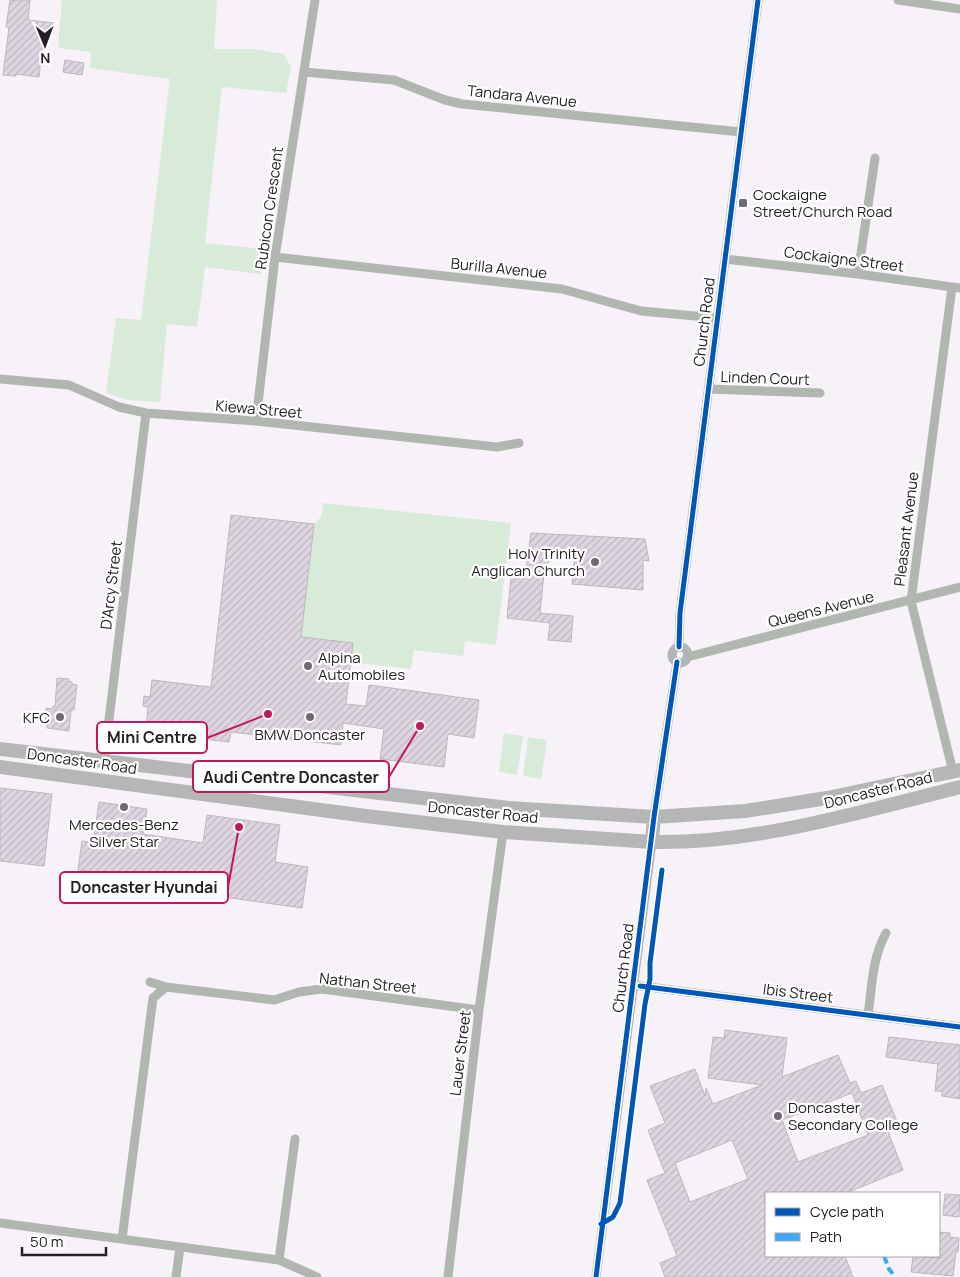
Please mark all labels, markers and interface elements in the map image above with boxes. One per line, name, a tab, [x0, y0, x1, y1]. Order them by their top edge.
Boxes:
north arrow	[20, 20, 70, 70]
text: N	[40, 49, 50, 68]
street label: Tandara Avenue	[466, 80, 578, 112]
street label: Rubicon Crescent	[250, 145, 288, 271]
place label: Cockaigne Street/Church Road	[753, 184, 892, 222]
marker: Cockaigne Street/Church Road	[737, 197, 749, 209]
street label: Cockaigne Street	[783, 241, 905, 277]
street label: Burilla Avenue	[450, 253, 548, 284]
street label: Church Road	[688, 276, 720, 368]
street label: Linden Court	[720, 366, 810, 390]
street label: Kiewa Street	[215, 395, 303, 423]
street label: Pleasant Avenue	[889, 470, 923, 587]
street label: D'Arcy Street	[95, 539, 127, 631]
place label: Holy Trinity Anglican Church	[471, 543, 585, 581]
marker: Holy Trinity Anglican Church	[589, 556, 601, 568]
street label: Queens Avenue	[766, 586, 876, 632]
place label: Alpina Automobiles	[318, 647, 405, 685]
marker: Alpina Automobiles	[302, 660, 314, 672]
place label: KFC	[23, 707, 50, 728]
marker: KFC	[54, 711, 66, 723]
marker: BMW Doncaster	[304, 711, 316, 723]
callout: Mini Centre	[97, 722, 207, 753]
place label: BMW Doncaster	[255, 724, 366, 745]
text: Mini Centre	[107, 726, 197, 748]
street label: Doncaster Road	[26, 743, 138, 779]
callout: Audi Centre Doncaster	[193, 761, 389, 792]
text: Audi Centre Doncaster	[203, 766, 379, 788]
street label: Doncaster Road	[822, 766, 934, 814]
street label: Doncaster Road	[427, 796, 539, 828]
marker: Mercedes-Benz Silver Star	[118, 801, 130, 813]
place label: Mercedes-Benz Silver Star	[69, 814, 179, 852]
callout: Doncaster Hyundai	[60, 872, 228, 903]
text: Doncaster Hyundai	[70, 876, 218, 898]
street label: Church Road	[607, 922, 639, 1014]
street label: Nathan Street	[318, 967, 418, 999]
street label: Ibis Street	[762, 978, 834, 1008]
street label: Lauer Street	[444, 1009, 476, 1097]
place label: Doncaster Secondary College	[788, 1097, 919, 1135]
marker: Doncaster Secondary College	[772, 1110, 784, 1122]
legend	[765, 1192, 940, 1257]
text: Cycle path	[810, 1201, 884, 1222]
scale bar	[22, 1224, 106, 1256]
text: Path	[810, 1226, 842, 1247]
text: 50 m	[30, 1231, 64, 1252]

